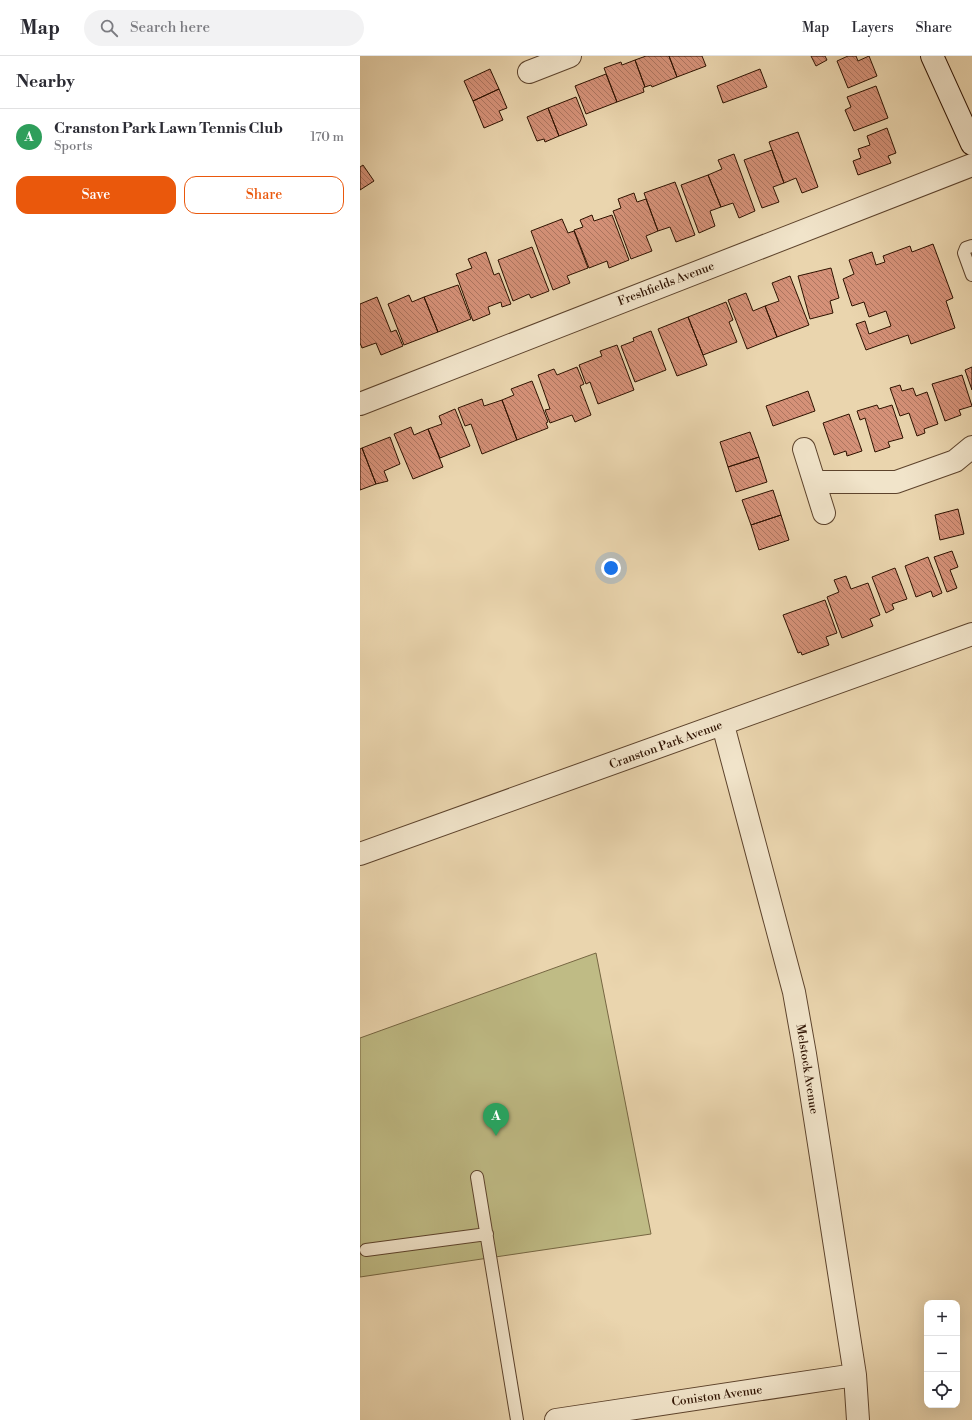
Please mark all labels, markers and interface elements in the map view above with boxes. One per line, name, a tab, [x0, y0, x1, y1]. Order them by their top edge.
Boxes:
search box	[84, 10, 364, 46]
text: Map	[20, 16, 60, 40]
icon: search	[98, 17, 120, 39]
text: Search here	[130, 18, 210, 37]
text: Map	[802, 19, 829, 37]
text: Layers	[851, 19, 894, 37]
text: Share	[916, 19, 952, 37]
text: Nearby	[16, 71, 75, 93]
text: Cranston Park Lawn Tennis Club	[54, 119, 283, 138]
text: A	[24, 129, 34, 145]
text: 170 m	[310, 129, 344, 145]
text: Sports	[54, 138, 93, 154]
button: Save	[16, 176, 176, 214]
button: Share	[184, 176, 344, 214]
street label: Freshfields Avenue	[616, 259, 716, 309]
your location	[601, 558, 621, 578]
street label: Cranston Park Avenue	[607, 718, 725, 772]
street label: Melstock Avenue	[792, 1023, 822, 1115]
pin: A	[483, 1103, 509, 1136]
map controls	[924, 1300, 960, 1408]
button: +	[924, 1300, 960, 1336]
button: −	[924, 1336, 960, 1372]
button: locate	[924, 1372, 960, 1408]
street label: Coniston Avenue	[671, 1382, 763, 1410]

